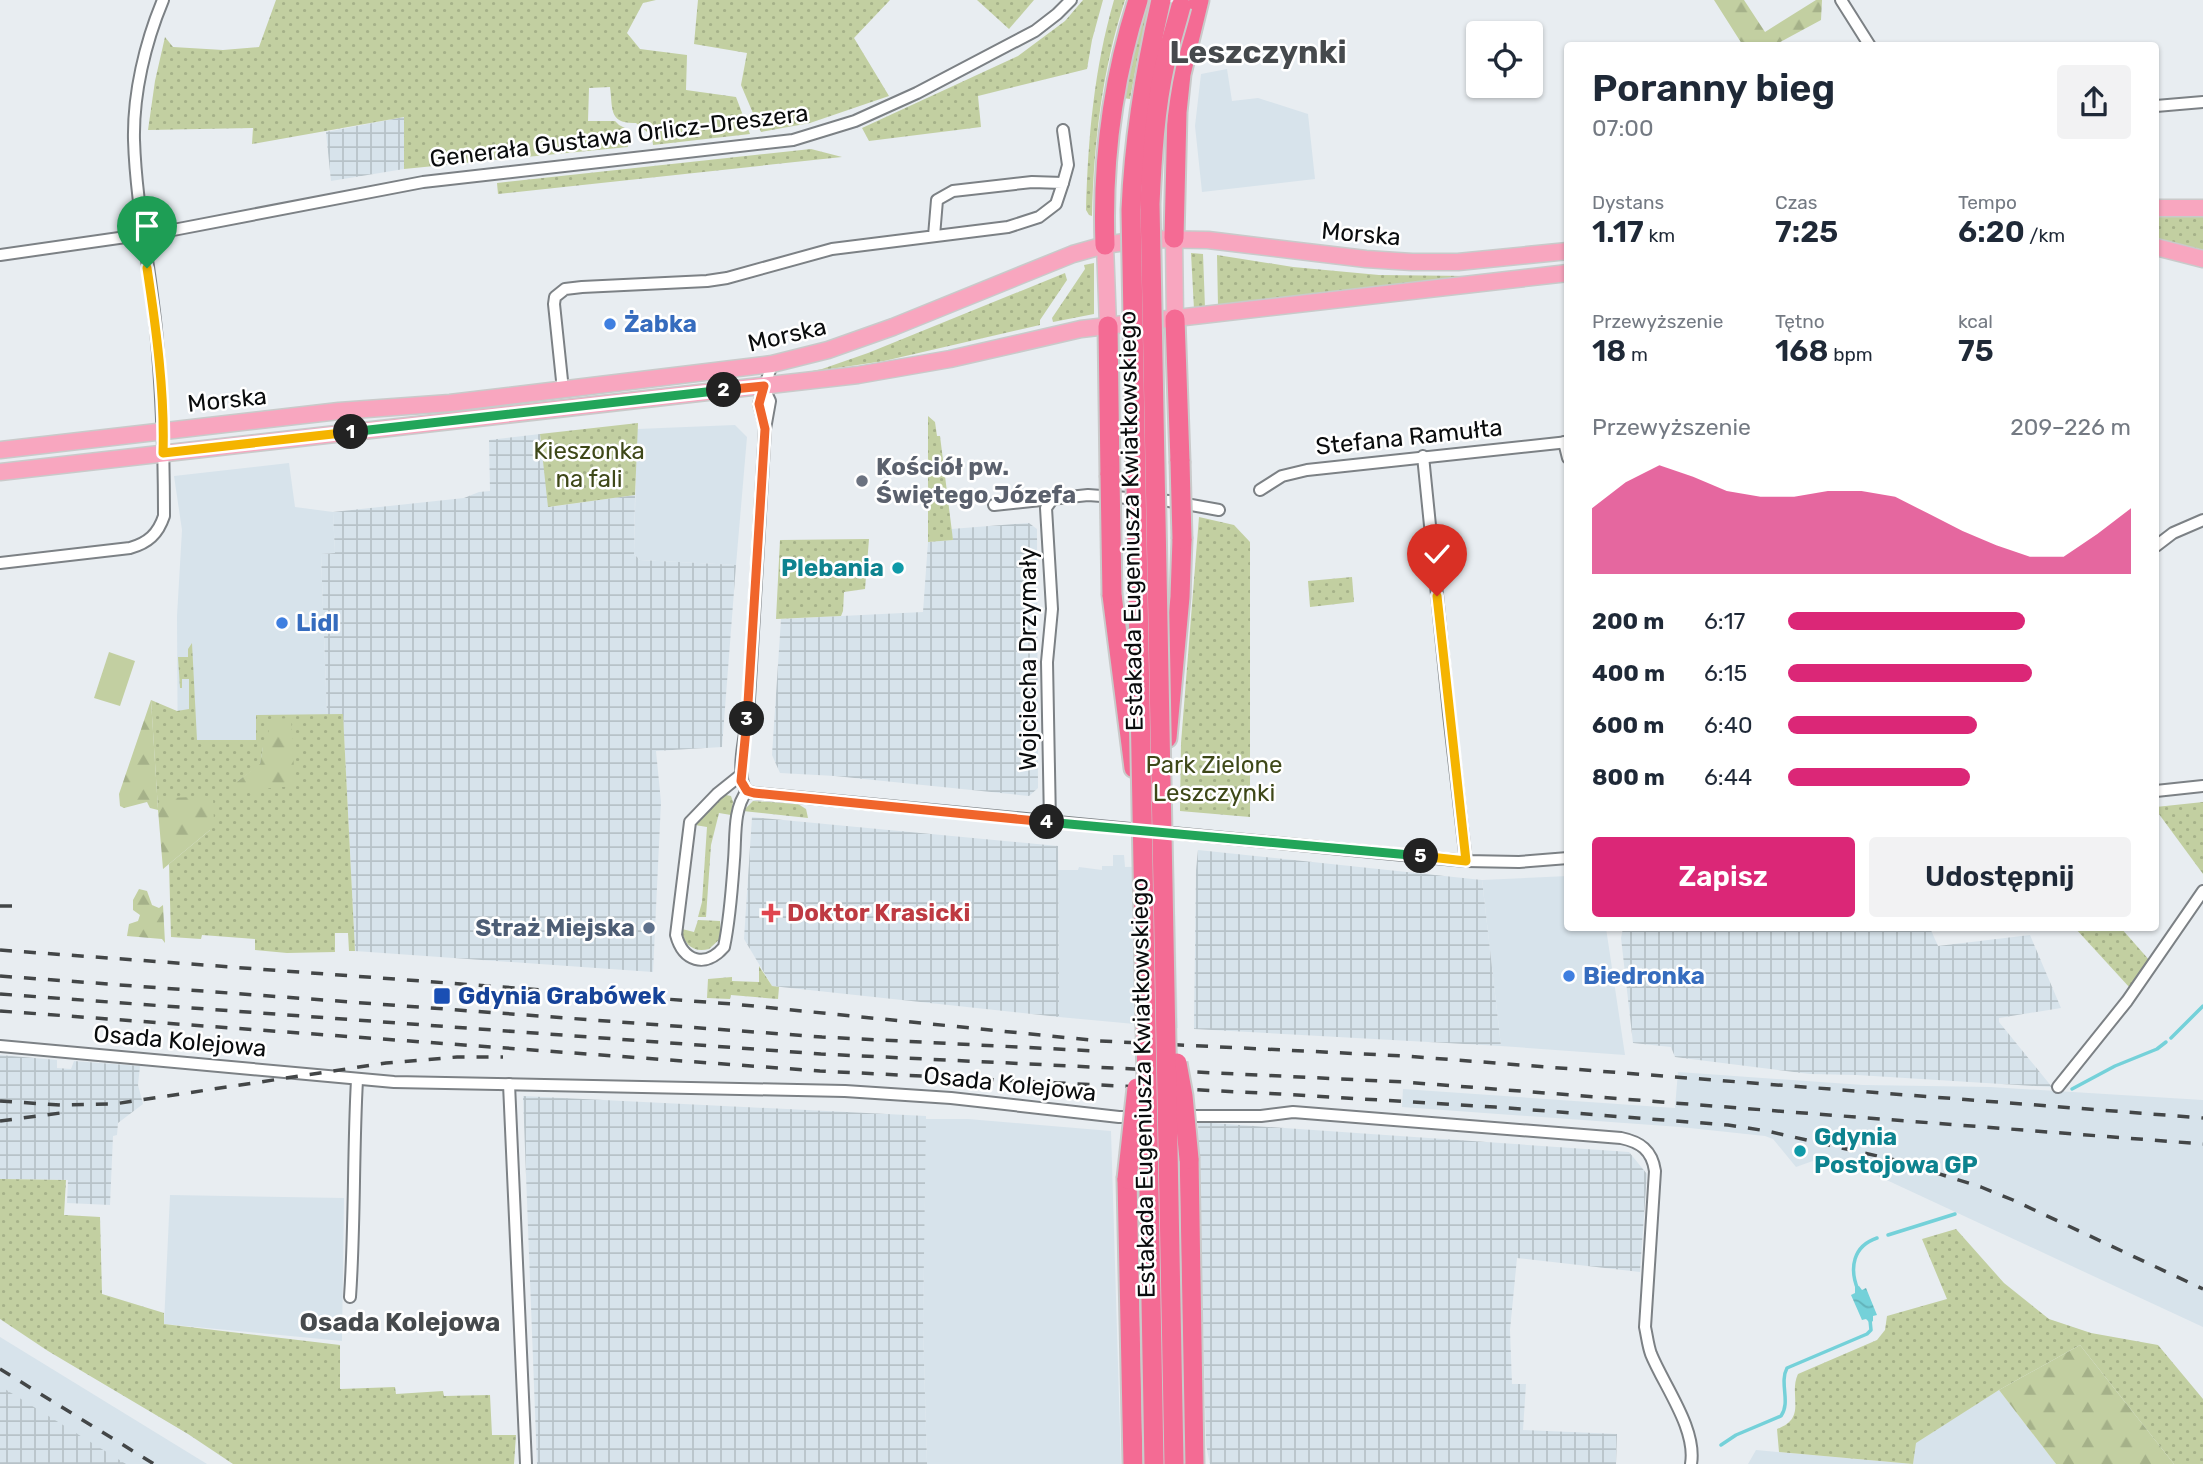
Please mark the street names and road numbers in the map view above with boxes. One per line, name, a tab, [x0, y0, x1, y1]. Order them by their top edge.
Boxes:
street label: Generała Gustawa Orlicz-Dreszera	[428, 99, 810, 173]
street label: Morska	[1320, 217, 1402, 251]
street label: Estakada Eugeniusza Kwiatkowskiego	[1113, 311, 1149, 731]
street label: Morska	[745, 312, 829, 358]
street label: Morska	[186, 382, 268, 418]
street label: Stefana Ramułta	[1314, 413, 1504, 461]
street label: Wojciecha Drzymały	[1014, 547, 1042, 771]
street label: Estakada Eugeniusza Kwiatkowskiego	[1125, 878, 1161, 1298]
street label: Osada Kolejowa	[92, 1019, 268, 1063]
street label: Osada Kolejowa	[922, 1061, 1098, 1107]

